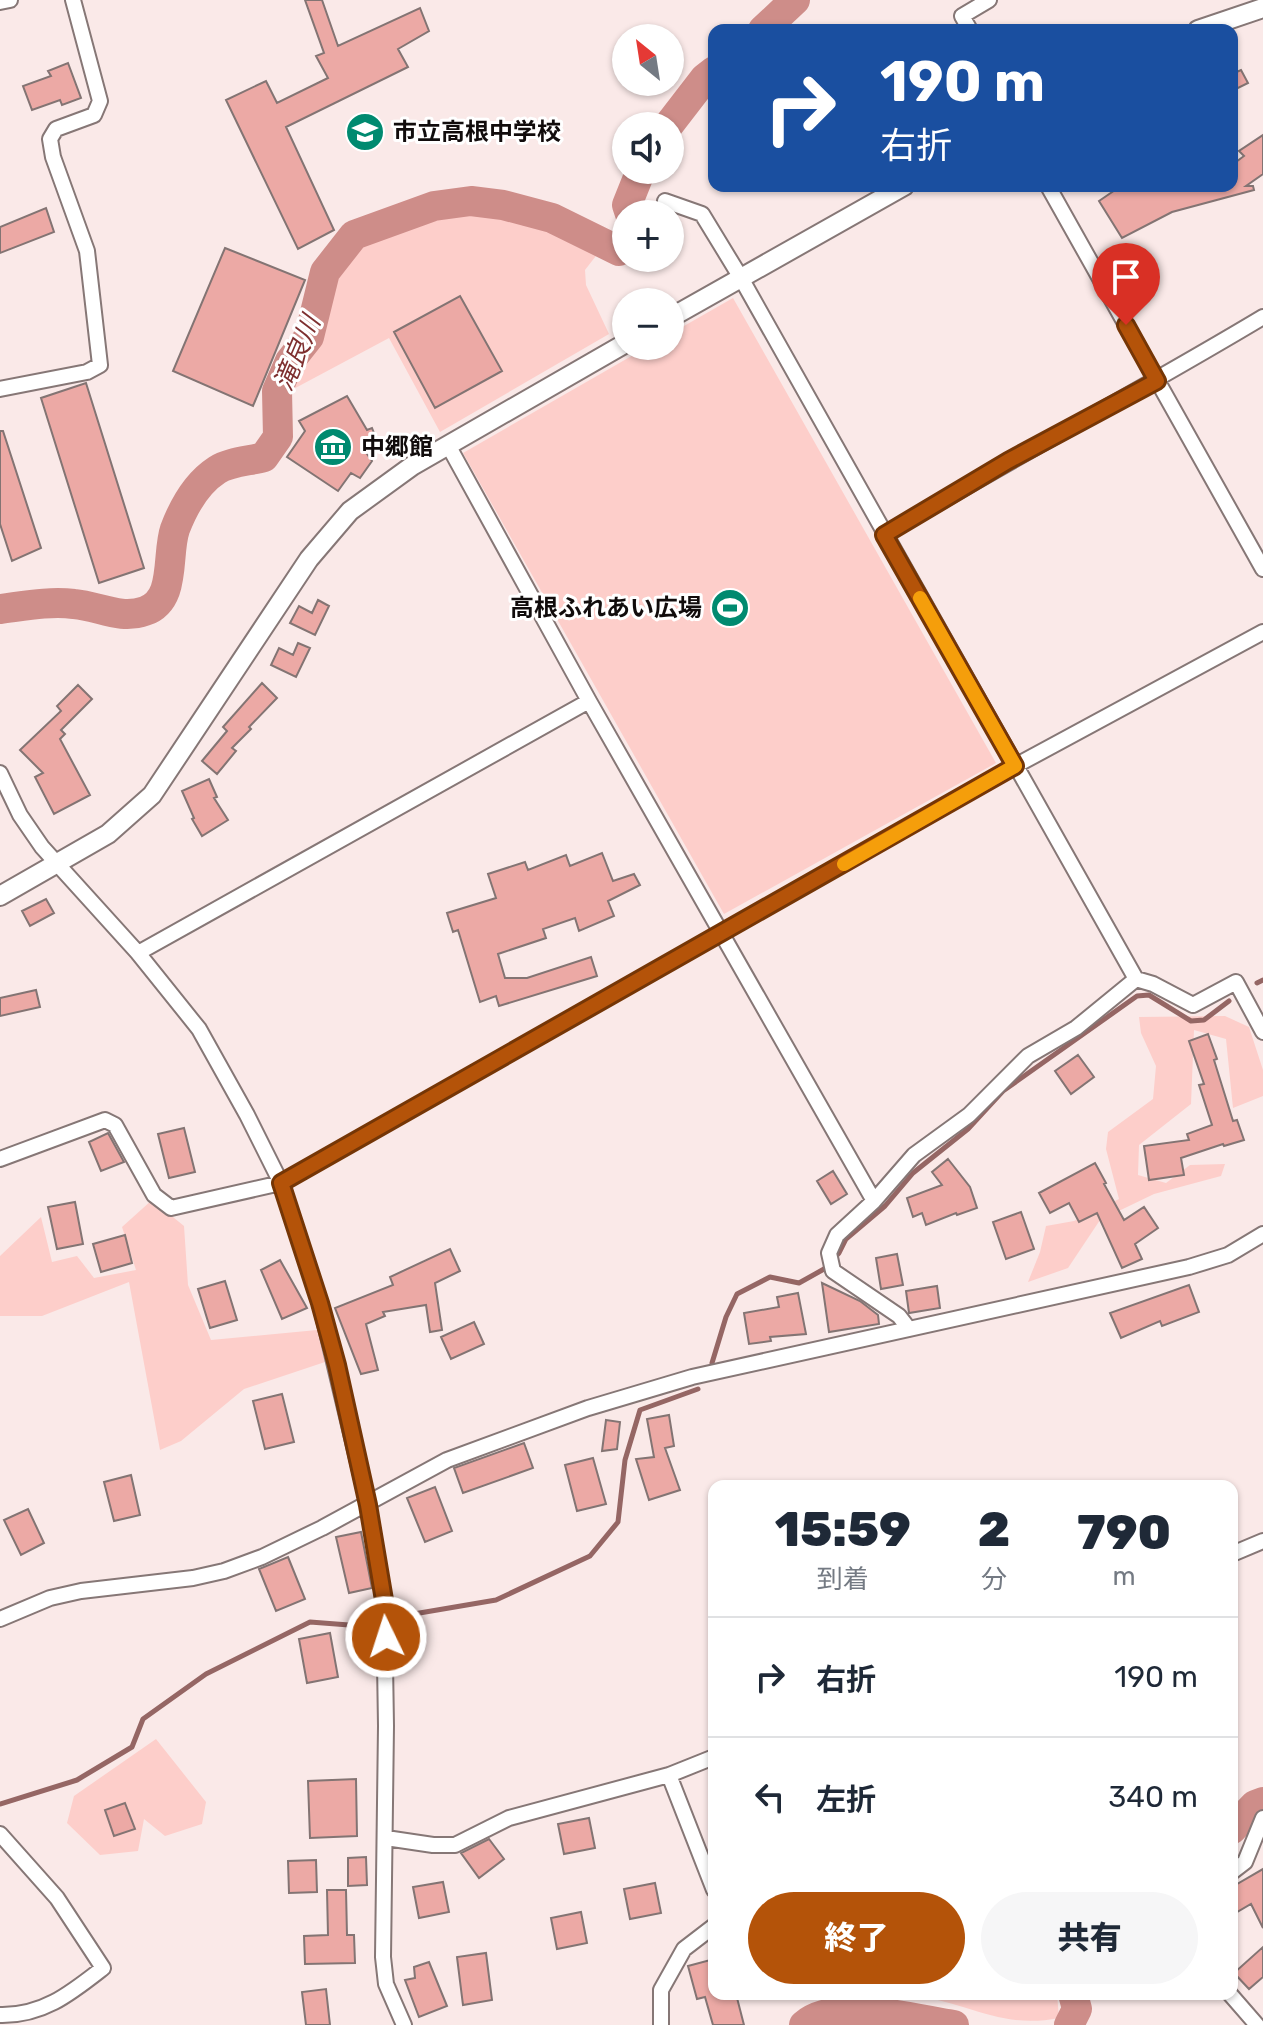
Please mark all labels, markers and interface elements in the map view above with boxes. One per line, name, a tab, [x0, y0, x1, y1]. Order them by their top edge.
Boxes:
north arrow	[612, 24, 684, 96]
map controls	[612, 24, 684, 360]
text: 190 m	[880, 49, 1045, 115]
icon: right	[748, 56, 852, 160]
school or university icon: 市立高根中学校	[344, 111, 386, 153]
button: sound	[612, 112, 684, 184]
place label: 市立高根中学校	[393, 118, 561, 146]
text: 右折	[880, 124, 952, 167]
button: +	[612, 200, 684, 272]
pin	[1092, 243, 1160, 325]
icon: arrive	[1104, 255, 1148, 299]
button: −	[612, 288, 684, 360]
water label: 滝良川	[268, 308, 328, 395]
museum icon: 中郷館	[312, 426, 354, 468]
place label: 中郷館	[361, 433, 433, 461]
sports icon: 高根ふれあい広場	[709, 587, 751, 629]
place label: 高根ふれあい広場	[510, 594, 702, 622]
text: 15:59	[775, 1501, 911, 1558]
text: 2	[978, 1501, 1010, 1558]
text: 790	[1077, 1504, 1171, 1561]
text: m	[1113, 1561, 1136, 1592]
text: 到着	[817, 1564, 869, 1595]
text: 分	[981, 1564, 1007, 1595]
position arrow	[344, 1595, 428, 1679]
icon: right	[748, 1655, 792, 1699]
text: 190 m	[1114, 1659, 1198, 1695]
text: 右折	[816, 1662, 876, 1698]
icon: left	[748, 1775, 792, 1819]
text: 340 m	[1108, 1779, 1198, 1815]
text: 左折	[816, 1782, 876, 1818]
button: 終了	[748, 1892, 965, 1984]
button: 共有	[981, 1892, 1198, 1984]

